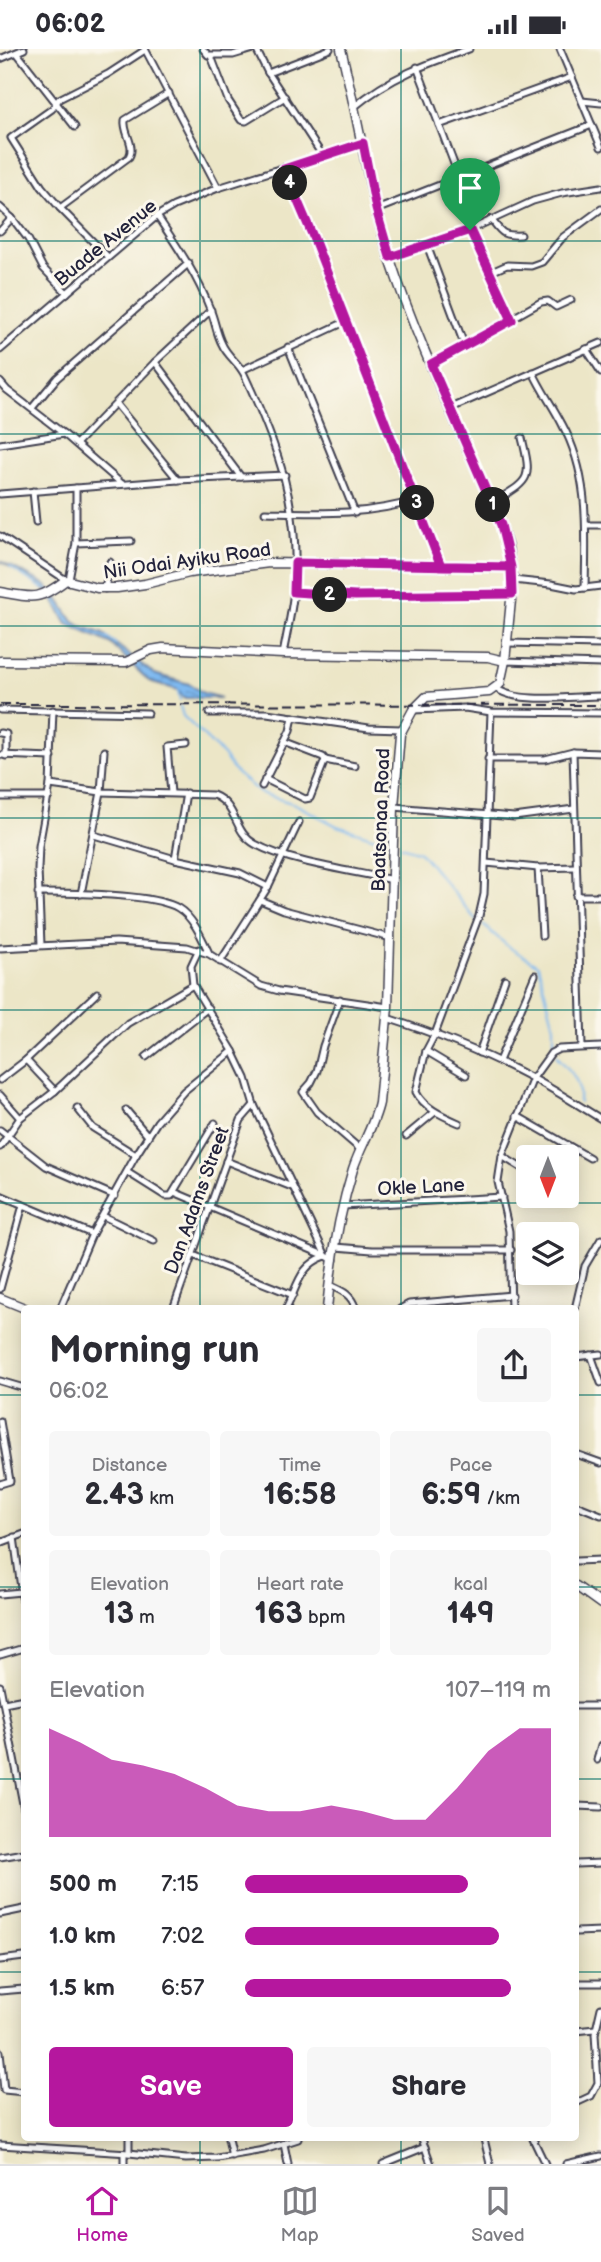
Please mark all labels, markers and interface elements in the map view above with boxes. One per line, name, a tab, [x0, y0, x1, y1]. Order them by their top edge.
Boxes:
text: 06:02	[35, 9, 105, 40]
pin	[440, 158, 500, 230]
pin: 4	[272, 165, 308, 201]
icon: arrive	[451, 169, 489, 207]
text: 4	[284, 171, 295, 194]
street label: Buade Avenue	[50, 195, 162, 292]
pin: 3	[400, 485, 434, 521]
pin: 1	[476, 487, 510, 523]
text: 3	[411, 491, 422, 514]
text: 1	[489, 493, 497, 516]
street label: Nii Odai Ayiku Road	[102, 538, 272, 585]
pin: 2	[312, 577, 348, 613]
text: 2	[324, 583, 335, 606]
street label: Baatsonaa Road	[367, 748, 395, 892]
street label: Dan Adams Street	[160, 1124, 235, 1277]
north arrow	[516, 1145, 579, 1207]
map controls	[516, 1145, 579, 1285]
street label: Okle Lane	[377, 1174, 465, 1201]
button: layers	[516, 1222, 579, 1285]
text: Morning run	[49, 1328, 260, 1373]
button: share	[477, 1328, 551, 1402]
text: 06:02	[49, 1377, 108, 1405]
text: Distance	[91, 1454, 167, 1477]
text: Time	[279, 1454, 321, 1477]
text: Pace	[449, 1454, 492, 1477]
text: 2.43	[84, 1477, 144, 1513]
text: 16:58	[263, 1477, 337, 1513]
text: 6:59	[421, 1477, 481, 1513]
text: km	[144, 1487, 174, 1510]
text: /km	[481, 1487, 520, 1510]
text: Elevation	[90, 1573, 169, 1596]
text: Heart rate	[256, 1573, 344, 1596]
text: kcal	[454, 1573, 488, 1596]
text: 13	[104, 1596, 134, 1632]
text: 163	[255, 1596, 303, 1632]
text: 149	[447, 1596, 495, 1632]
text: m	[134, 1606, 155, 1629]
text: bpm	[303, 1606, 345, 1629]
text: Elevation	[49, 1676, 145, 1704]
text: 107–119 m	[446, 1676, 551, 1704]
text: 500 m	[49, 1870, 117, 1898]
text: 7:15	[161, 1870, 199, 1898]
text: 1.0 km	[49, 1922, 116, 1950]
text: 7:02	[161, 1922, 204, 1950]
text: 1.5 km	[49, 1974, 115, 2002]
text: 6:57	[161, 1974, 204, 2002]
button: Save	[49, 2047, 293, 2127]
button: Share	[307, 2047, 551, 2127]
tab: Home	[76, 2182, 128, 2247]
tab: Map	[281, 2182, 319, 2247]
tab: Saved	[471, 2182, 525, 2247]

